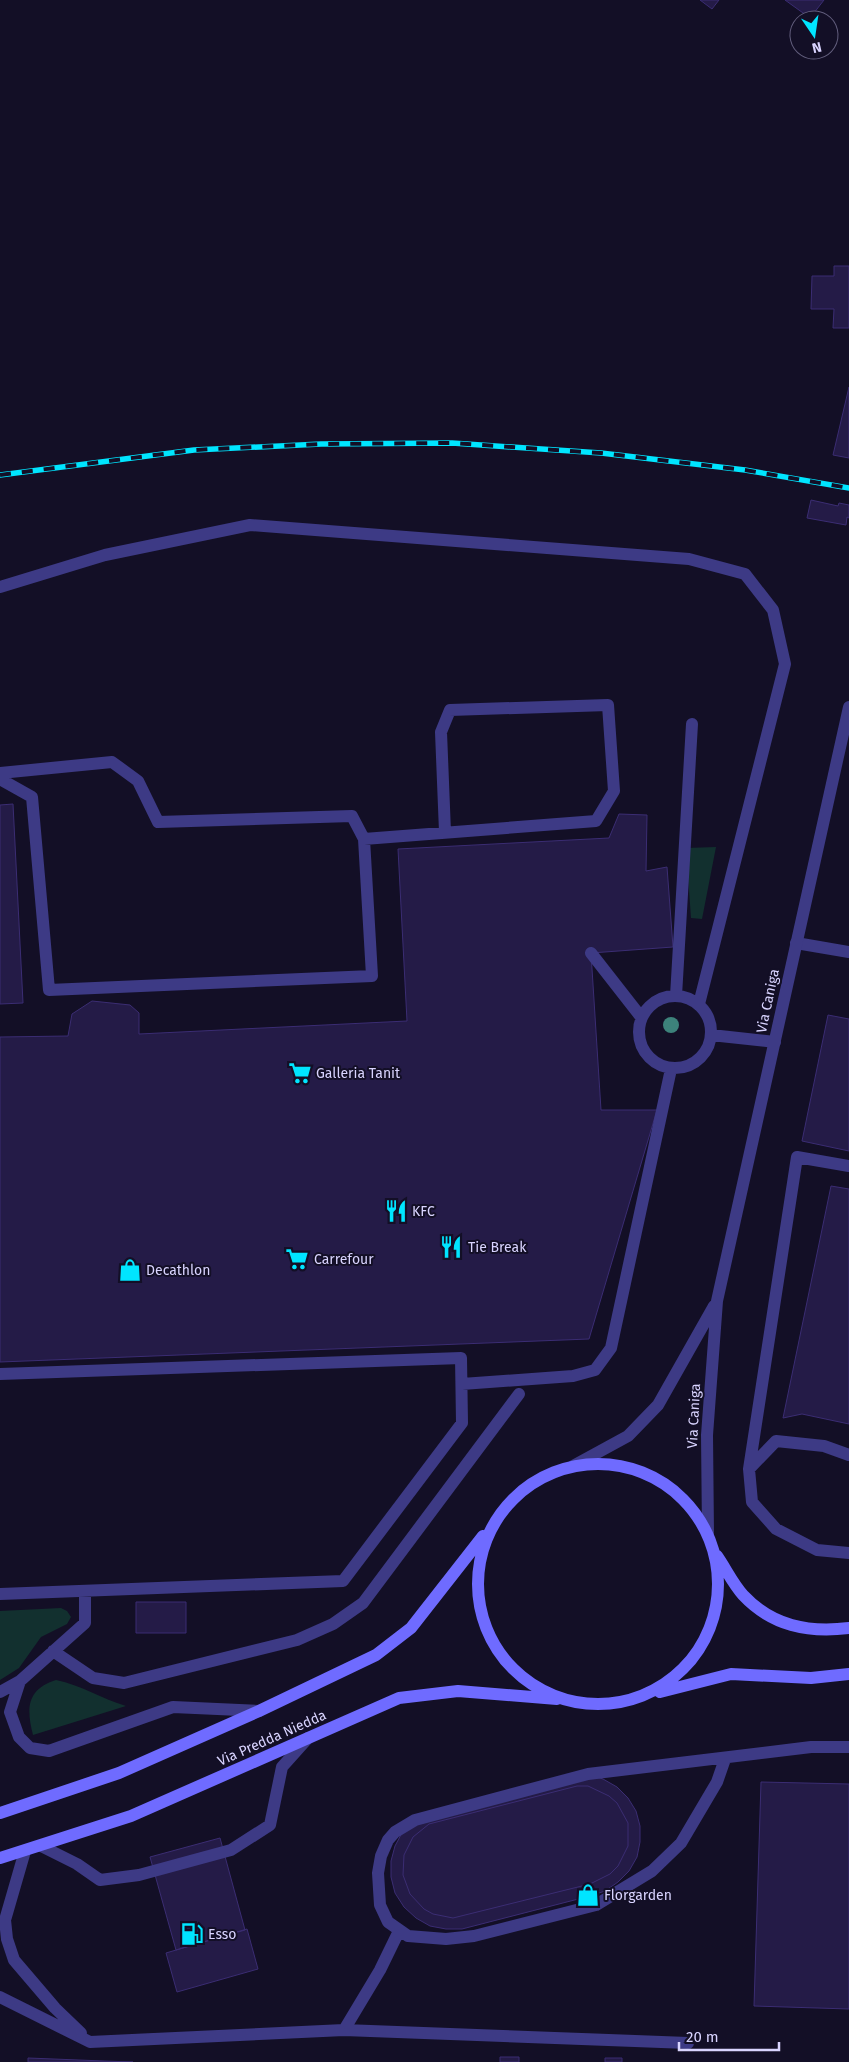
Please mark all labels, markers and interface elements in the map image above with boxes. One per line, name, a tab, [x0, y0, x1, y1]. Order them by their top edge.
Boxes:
north arrow	[789, 10, 839, 60]
text: N	[810, 38, 823, 57]
street label: Via Caniga	[753, 967, 783, 1035]
supermarket icon: Galleria Tanit	[287, 1060, 313, 1086]
place label: Galleria Tanit	[316, 1065, 401, 1082]
restaurant icon: KFC	[383, 1198, 409, 1224]
place label: KFC	[412, 1203, 435, 1220]
restaurant icon: Tie Break	[438, 1234, 464, 1260]
place label: Tie Break	[468, 1239, 527, 1256]
supermarket icon: Carrefour	[284, 1246, 310, 1272]
place label: Carrefour	[314, 1251, 374, 1268]
shop icon: Decathlon	[117, 1257, 143, 1283]
place label: Decathlon	[146, 1262, 210, 1279]
street label: Via Caniga	[684, 1383, 704, 1449]
street label: Via Predda Niedda	[215, 1706, 329, 1770]
shop icon: Florgarden	[575, 1882, 601, 1908]
place label: Florgarden	[604, 1887, 672, 1904]
fuel station icon: Esso	[179, 1921, 205, 1947]
place label: Esso	[208, 1926, 237, 1943]
scale bar	[679, 2020, 779, 2052]
text: 20 m	[686, 2028, 719, 2046]

